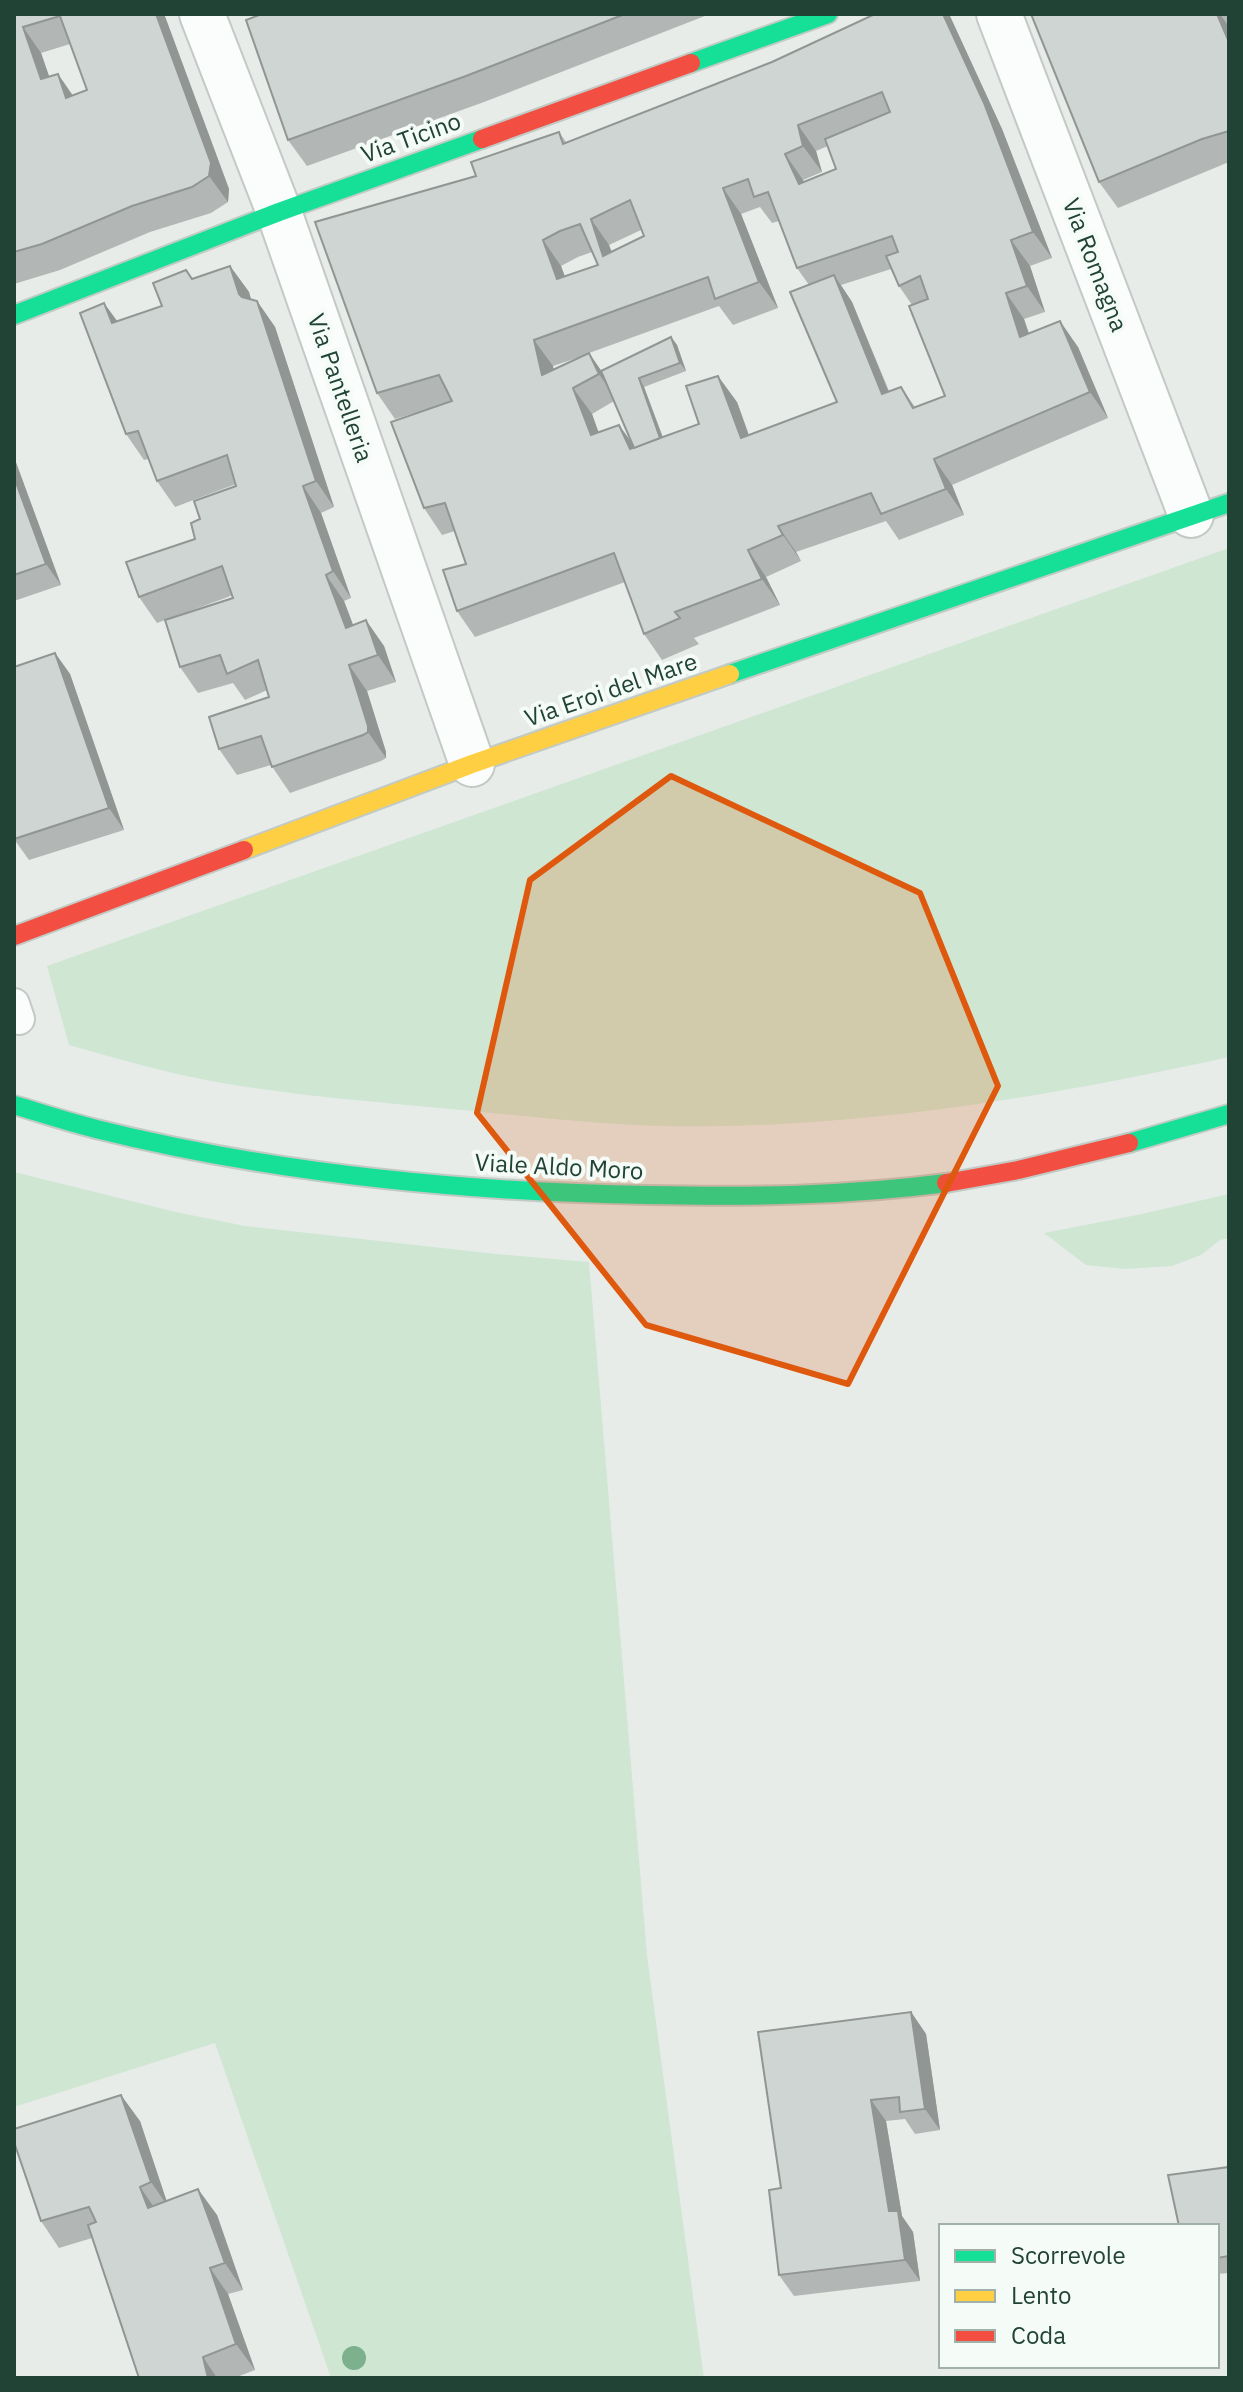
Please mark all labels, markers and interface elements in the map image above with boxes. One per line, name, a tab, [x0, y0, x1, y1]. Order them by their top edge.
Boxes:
street label: Via Ticino	[356, 104, 465, 170]
street label: Via Romagna	[1056, 193, 1136, 336]
street label: Via Pantelleria	[301, 309, 381, 466]
street label: Via Eroi del Mare	[520, 645, 701, 734]
street label: Viale Aldo Moro	[474, 1146, 644, 1186]
legend	[939, 2224, 1219, 2368]
text: Scorrevole	[1011, 2239, 1126, 2271]
text: Lento	[1011, 2279, 1071, 2311]
text: Coda	[1011, 2319, 1066, 2351]

